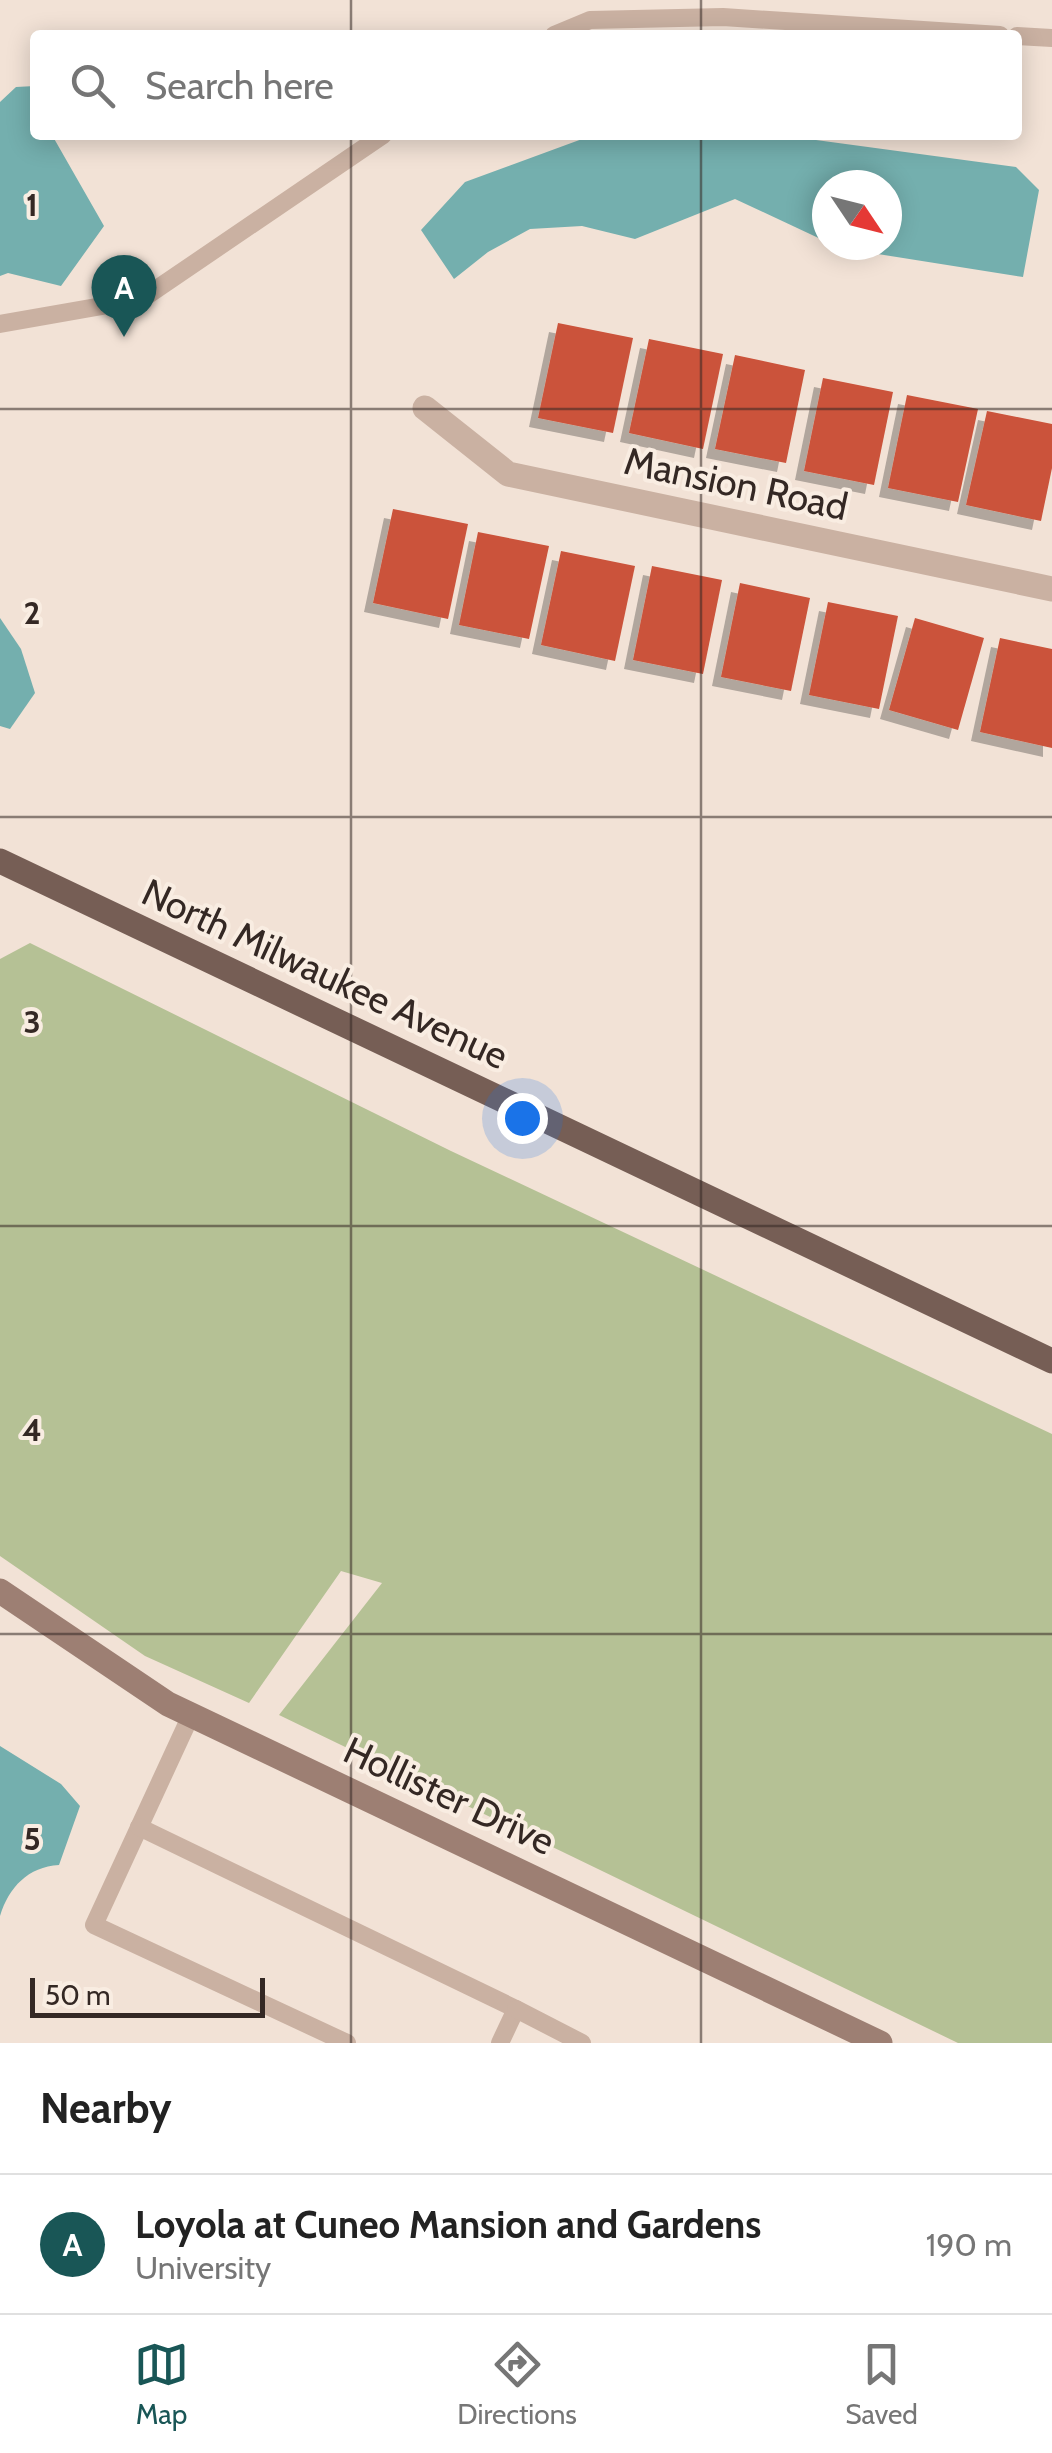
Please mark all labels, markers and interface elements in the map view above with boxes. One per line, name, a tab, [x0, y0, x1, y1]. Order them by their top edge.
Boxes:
search box	[30, 30, 1022, 140]
icon: search	[65, 58, 120, 113]
text: Search here	[145, 62, 334, 109]
north arrow	[812, 170, 902, 260]
text: 1	[26, 185, 38, 224]
pin: A	[92, 255, 156, 337]
street label: Mansion Road	[620, 437, 852, 530]
text: 2	[24, 593, 40, 632]
street label: North Milwaukee Avenue	[135, 868, 516, 1079]
text: 3	[23, 1002, 41, 1041]
your location	[497, 1093, 548, 1144]
text: 4	[22, 1410, 42, 1449]
street label: Hollister Drive	[336, 1726, 562, 1865]
text: 5	[23, 1819, 41, 1858]
scale bar	[30, 1973, 265, 2018]
text: 50 m	[45, 1978, 111, 2012]
text: Nearby	[40, 2082, 172, 2134]
text: Loyola at Cuneo Mansion and Gardens	[135, 2201, 761, 2248]
text: A	[62, 2225, 83, 2264]
text: 190 m	[926, 2225, 1012, 2264]
text: University	[135, 2248, 271, 2287]
tab: Map	[134, 2337, 189, 2431]
tab: Directions	[457, 2337, 577, 2431]
tab: Saved	[845, 2337, 918, 2431]

